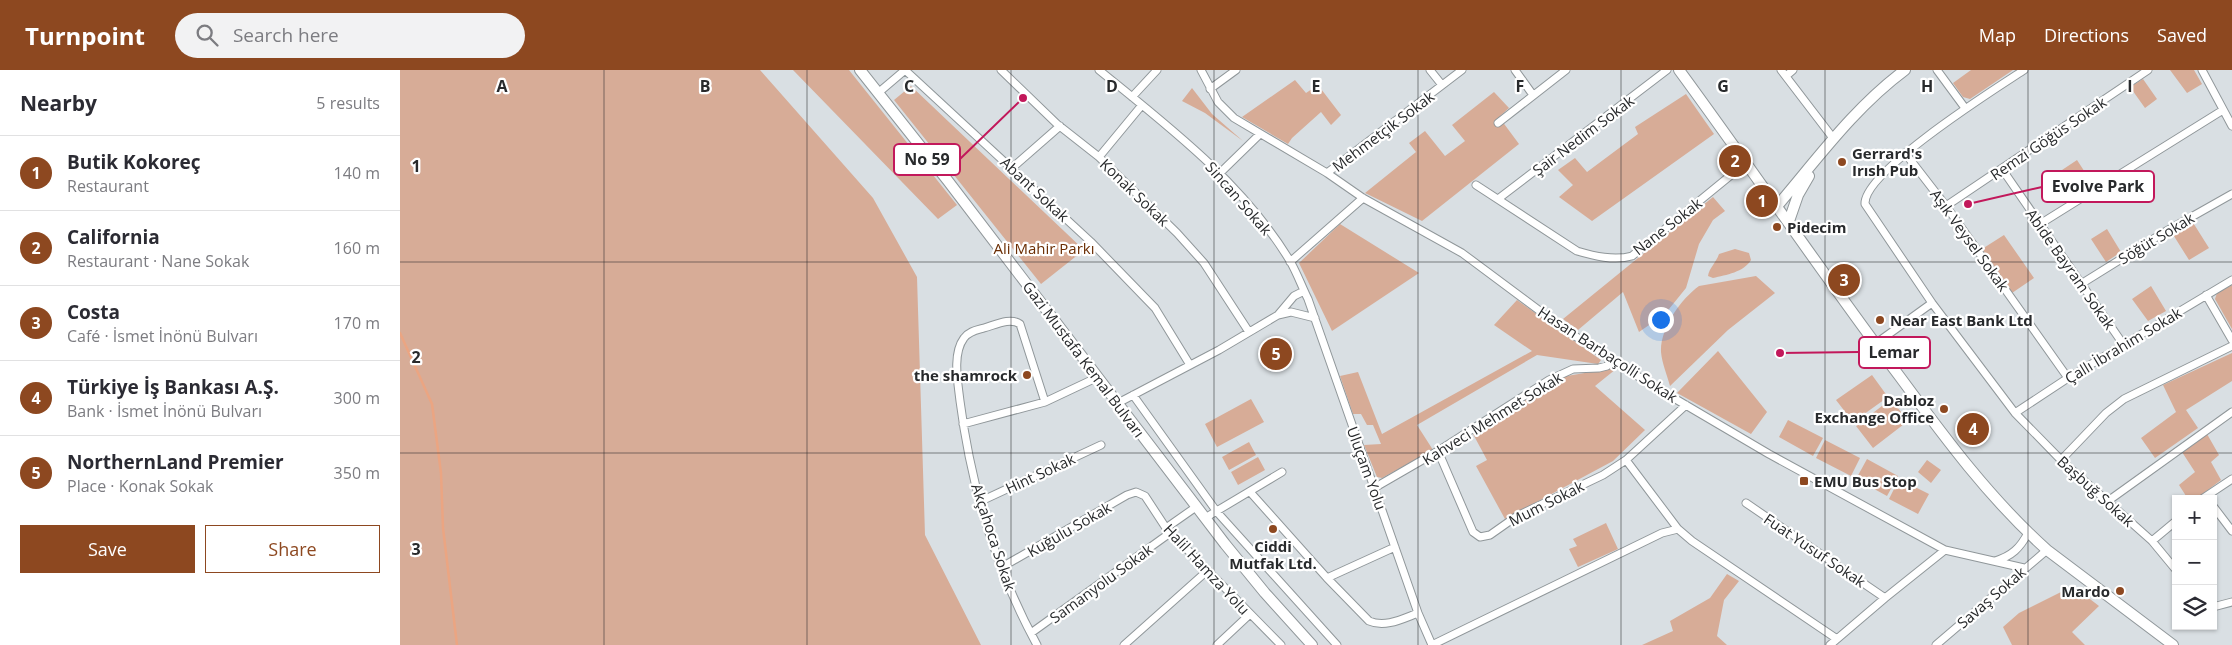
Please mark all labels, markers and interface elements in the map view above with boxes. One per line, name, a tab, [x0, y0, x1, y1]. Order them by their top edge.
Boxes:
search box	[175, 13, 525, 58]
text: Turnpoint	[25, 19, 145, 52]
icon: search	[193, 21, 221, 49]
text: Search here	[233, 22, 339, 48]
text: Map	[1979, 23, 2016, 47]
text: Directions	[2044, 23, 2129, 47]
text: Saved	[2157, 23, 2207, 47]
text: A	[496, 75, 508, 97]
text: B	[700, 75, 710, 97]
text: C	[904, 75, 914, 97]
text: D	[1106, 75, 1118, 97]
text: E	[1312, 75, 1321, 97]
text: F	[1516, 75, 1524, 97]
text: G	[1717, 75, 1729, 97]
text: H	[1921, 75, 1933, 97]
text: I	[2127, 75, 2133, 97]
street label: Mehmetçik Sokak	[1328, 86, 1438, 176]
text: Nearby	[20, 89, 97, 117]
street label: Şair Nedim Sokak	[1528, 90, 1638, 180]
text: 5 results	[316, 92, 380, 114]
street label: Remzi Göğüs Sokak	[1986, 92, 2110, 184]
pin: 2	[1719, 142, 1751, 180]
place label: Gerrard's Irısh Pub	[1852, 143, 1922, 180]
callout: No 59	[894, 144, 960, 175]
text: No 59	[904, 148, 950, 170]
text: Butik Kokoreç	[67, 149, 201, 175]
street label: Abant Sokak	[996, 152, 1074, 226]
street label: Konak Sokak	[1096, 154, 1174, 230]
text: 1	[411, 155, 421, 177]
marker: Gerrard's Irısh Pub	[1836, 156, 1848, 168]
street label: Sincan Sokak	[1202, 157, 1277, 239]
text: 1	[31, 162, 41, 184]
text: 140 m	[334, 162, 380, 184]
callout: Evolve Park	[2042, 171, 2154, 202]
text: Restaurant	[67, 175, 149, 197]
text: Evolve Park	[2052, 175, 2144, 197]
pin: 1	[1746, 182, 1778, 220]
street label: Aşık Veysel Sokak	[1926, 185, 2014, 295]
street label: Nane Sokak	[1628, 193, 1706, 259]
street label: Abide Bayram Sokak	[2022, 205, 2120, 333]
street label: Söğüt Sokak	[2114, 207, 2198, 269]
place label: Pidecim	[1787, 217, 1846, 237]
marker: Pidecim	[1771, 221, 1783, 233]
text: California	[67, 224, 160, 250]
text: 2	[31, 237, 41, 259]
text: 160 m	[334, 237, 380, 259]
park label: Ali Mahir Parkı	[994, 238, 1094, 258]
text: Restaurant · Nane Sokak	[67, 250, 249, 272]
pin: 3	[1828, 261, 1860, 299]
street label: Gazi Mustafa Kemal Bulvarı	[1019, 277, 1149, 441]
text: Costa	[67, 299, 120, 325]
street label: Hasan Barbaçolli Sokak	[1534, 301, 1682, 407]
street label: Çallı İbrahim Sokak	[2061, 302, 2185, 388]
your location	[1648, 307, 1674, 333]
place label: Near East Bank Ltd	[1890, 310, 2033, 330]
text: 3	[31, 312, 41, 334]
text: 170 m	[334, 312, 380, 334]
marker: Near East Bank Ltd	[1874, 314, 1886, 326]
text: Café · İsmet İnönü Bulvarı	[67, 325, 258, 347]
pin: 5	[1260, 335, 1292, 373]
callout: Lemar	[1859, 337, 1930, 368]
text: Lemar	[1868, 341, 1920, 363]
text: 2	[411, 346, 421, 368]
place label: the shamrock	[914, 365, 1018, 385]
street label: Kahveci Mehmet Sokak	[1418, 367, 1566, 469]
marker: the shamrock	[1021, 369, 1033, 381]
text: Türkiye İş Bankası A.Ş.	[67, 374, 279, 400]
text: 4	[31, 387, 41, 409]
text: 300 m	[334, 387, 380, 409]
place label: Dabloz Exchange Office	[1815, 390, 1934, 427]
text: Bank · İsmet İnönü Bulvarı	[67, 400, 262, 422]
marker: Dabloz Exchange Office	[1938, 403, 1950, 415]
pin: 4	[1957, 410, 1989, 448]
street label: Uluçam Yolu	[1343, 423, 1391, 513]
street label: Hint Sokak	[1002, 448, 1078, 498]
text: NorthernLand Premier	[67, 449, 284, 475]
street label: Başbuğ Sokak	[2053, 451, 2139, 531]
text: 5	[31, 462, 41, 484]
text: 350 m	[334, 462, 380, 484]
place label: EMU Bus Stop	[1814, 471, 1917, 491]
text: Place · Konak Sokak	[67, 475, 214, 497]
street label: Mum Sokak	[1505, 475, 1587, 530]
marker: EMU Bus Stop	[1798, 475, 1810, 487]
street label: Akçahoca Sokak	[967, 481, 1021, 593]
map controls	[2172, 495, 2217, 630]
button: +	[2172, 495, 2217, 540]
street label: Kuğulu Sokak	[1023, 497, 1115, 561]
street label: Fuat Yusuf Sokak	[1760, 509, 1870, 592]
street label: Halil Hamza Yolu	[1160, 519, 1254, 619]
marker: Ciddi Mutfak Ltd.	[1267, 523, 1279, 535]
button: Save	[20, 525, 195, 573]
button: Share	[205, 525, 380, 573]
place label: Ciddi Mutfak Ltd.	[1229, 536, 1317, 573]
text: 3	[411, 538, 421, 560]
street label: Samanyolu Sokak	[1045, 539, 1157, 627]
button: −	[2172, 540, 2217, 585]
street label: Savaş Sokak	[1952, 562, 2030, 632]
place label: Mardo	[2061, 581, 2110, 601]
marker: Mardo	[2114, 585, 2126, 597]
button: layers	[2172, 585, 2217, 630]

